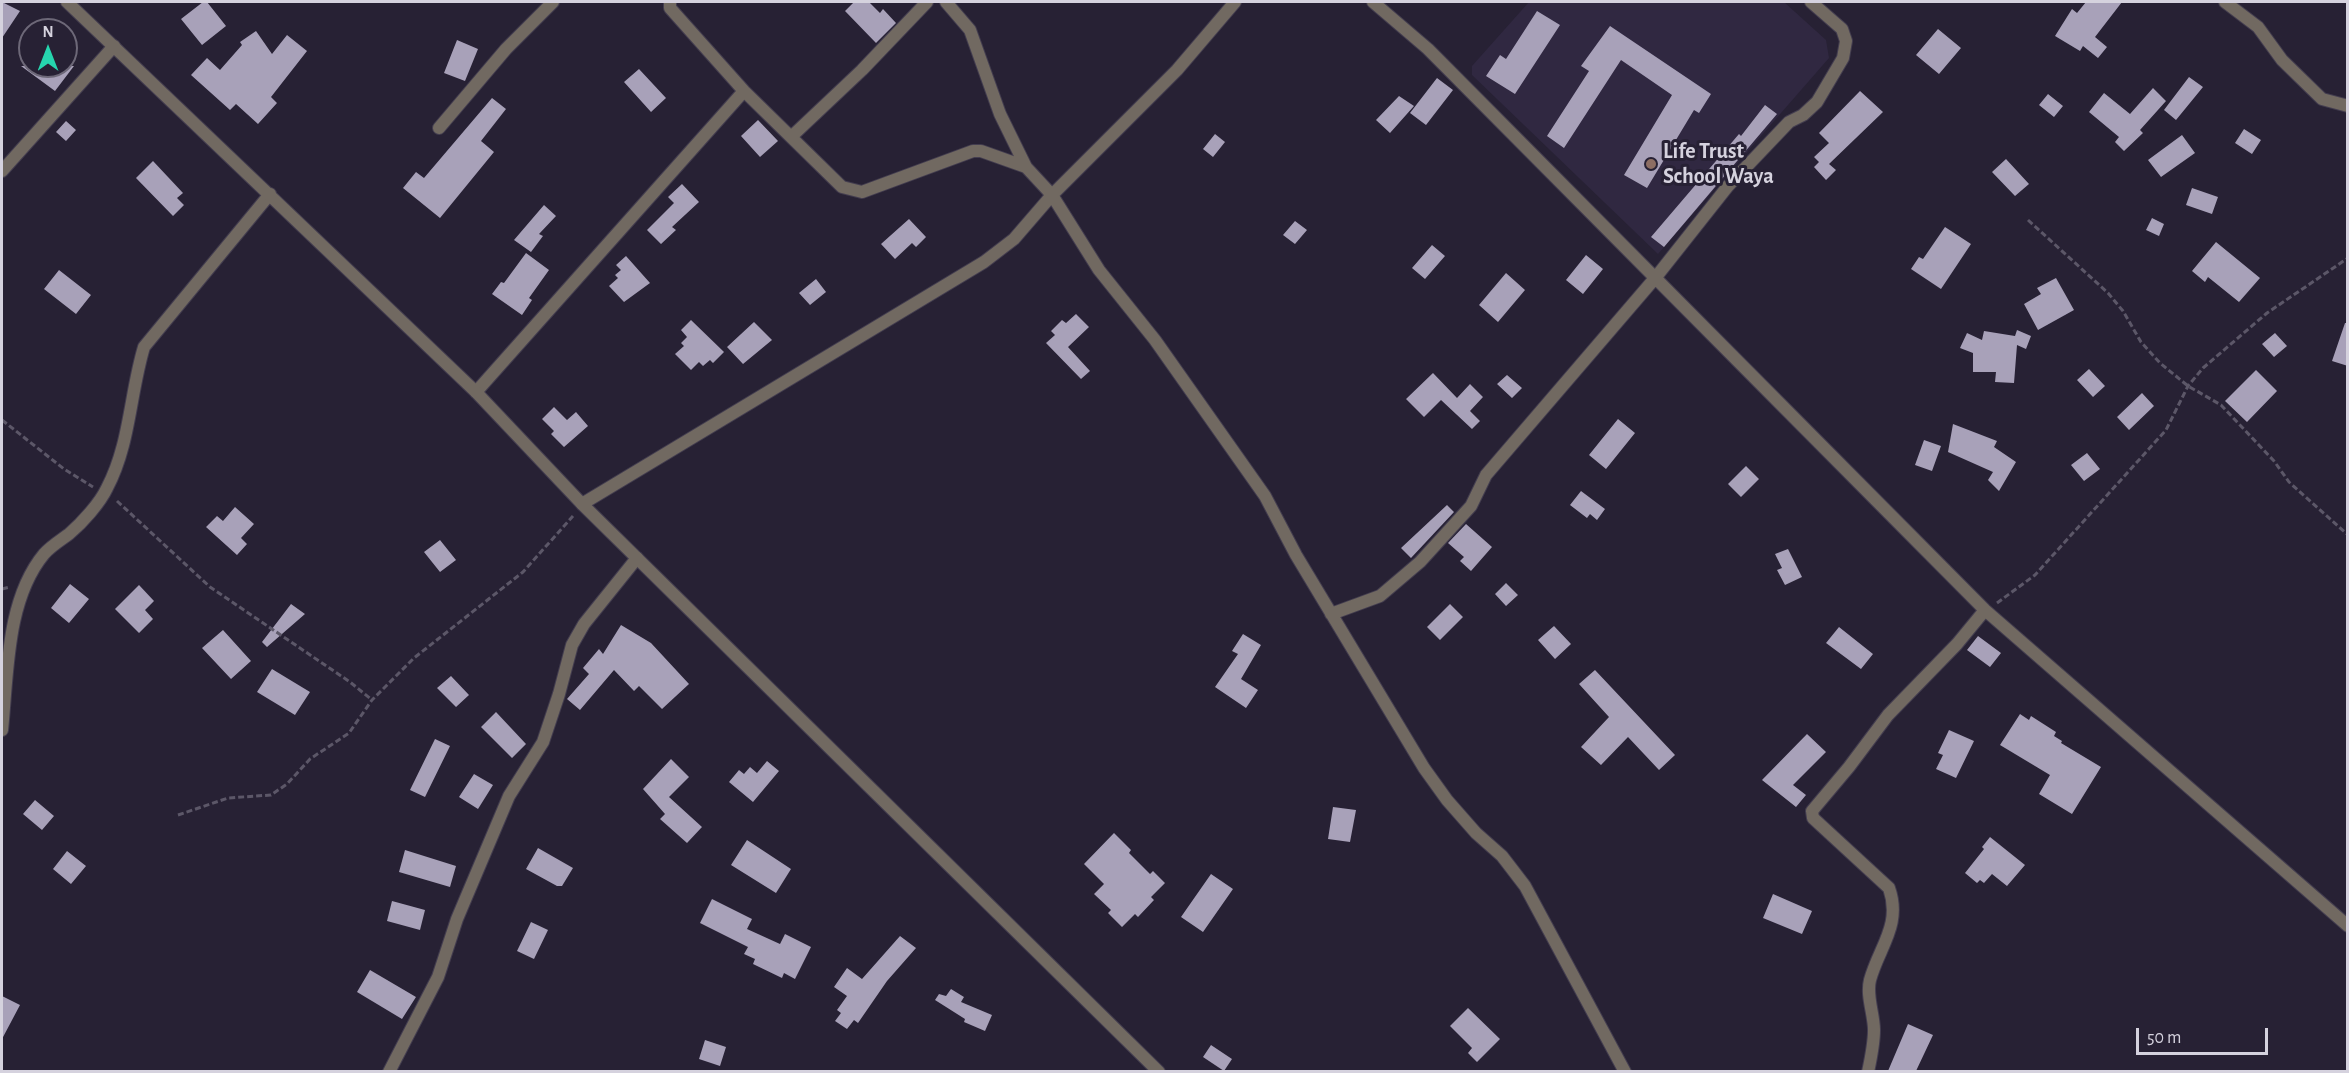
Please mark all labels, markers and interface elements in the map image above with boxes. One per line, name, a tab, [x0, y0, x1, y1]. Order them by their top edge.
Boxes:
north arrow	[18, 18, 78, 78]
text: N	[42, 24, 54, 40]
place label: Life Trust School Waya	[1663, 138, 1774, 190]
marker: Life Trust School Waya	[1644, 157, 1658, 171]
scale bar	[2139, 1016, 2271, 1054]
text: 50 m	[2147, 1029, 2181, 1047]

